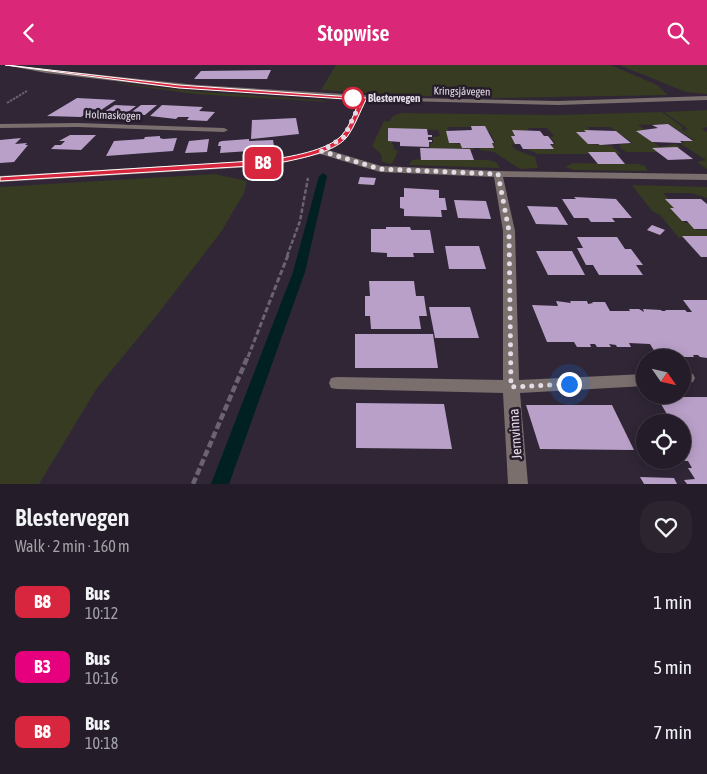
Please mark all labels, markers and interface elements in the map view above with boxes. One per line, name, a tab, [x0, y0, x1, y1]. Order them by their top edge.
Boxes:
icon: back	[15, 19, 43, 47]
icon: search	[664, 19, 692, 47]
text: Stopwise	[318, 20, 389, 46]
street label: Kringsjåvegen	[433, 85, 491, 97]
marker: Blestervegen	[342, 87, 364, 109]
place label: Blestervegen	[368, 92, 420, 104]
street label: Holmaskogen	[85, 108, 141, 122]
line badge: B8	[240, 147, 286, 179]
text: B8	[255, 152, 272, 173]
north arrow	[636, 349, 691, 404]
map controls	[636, 349, 691, 469]
your location	[557, 372, 582, 397]
street label: Jernvinna	[505, 408, 525, 460]
button: locate	[636, 414, 691, 469]
button: heart	[640, 501, 692, 553]
text: Blestervegen	[15, 504, 129, 531]
text: Walk · 2 min · 160 m	[15, 537, 129, 555]
text: Bus	[85, 582, 110, 604]
text: B8	[34, 591, 51, 612]
text: 1 min	[653, 591, 692, 613]
text: 10:12	[85, 604, 118, 622]
text: Bus	[85, 647, 110, 669]
text: B3	[34, 656, 51, 677]
text: 5 min	[653, 656, 692, 678]
text: 10:16	[85, 669, 118, 687]
text: Bus	[85, 712, 110, 734]
text: B8	[34, 721, 51, 742]
text: 7 min	[653, 721, 692, 743]
text: 10:18	[85, 734, 118, 752]

